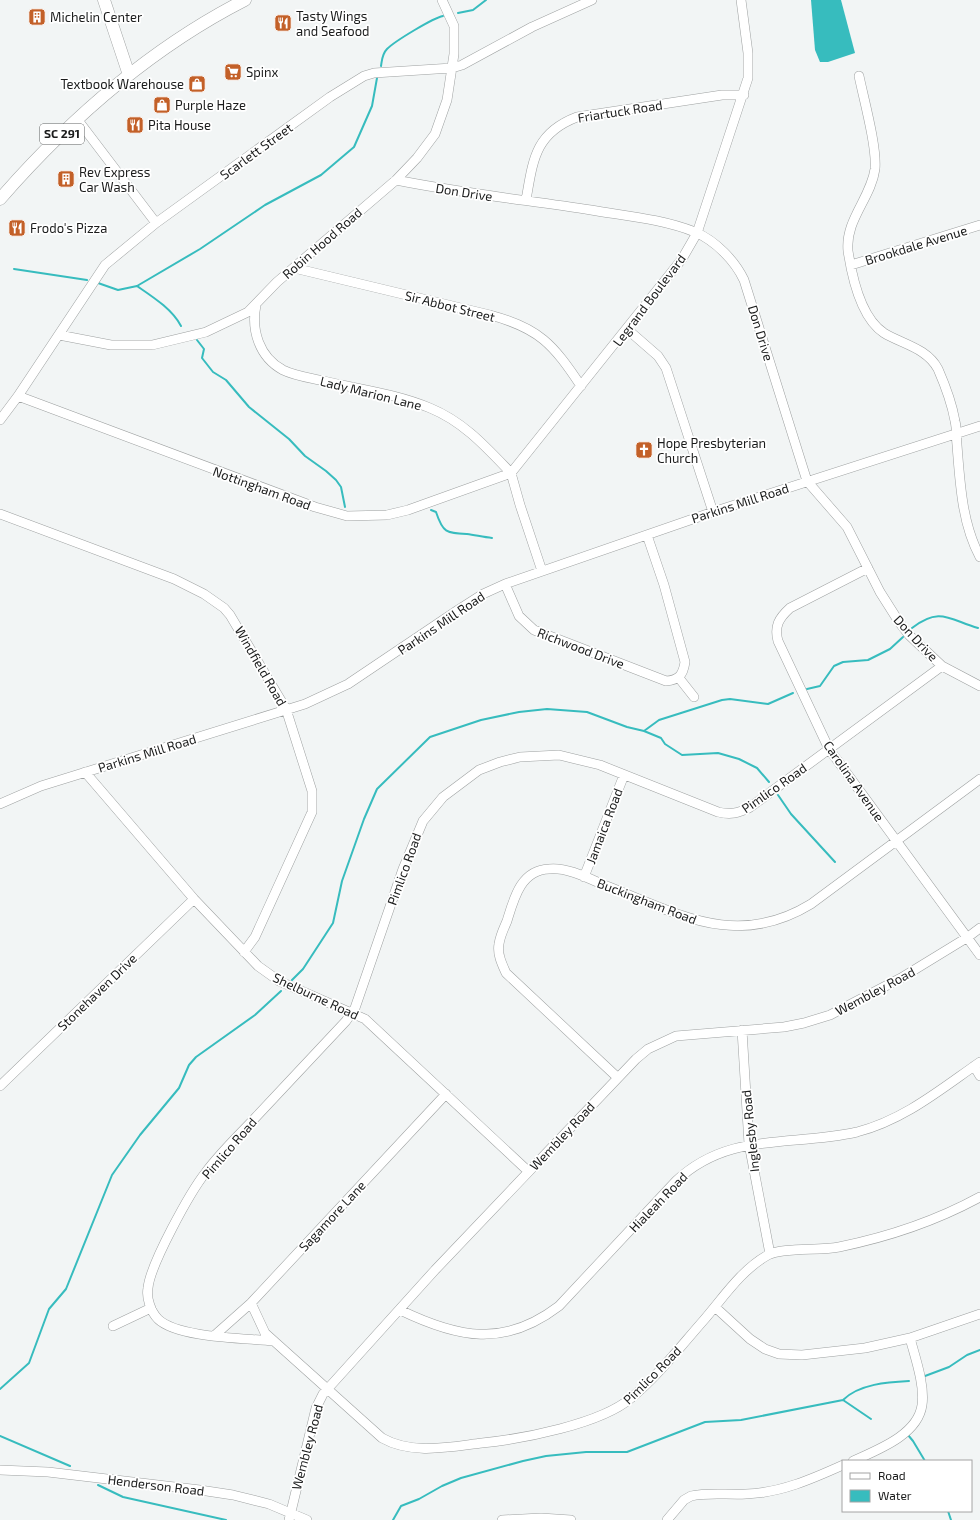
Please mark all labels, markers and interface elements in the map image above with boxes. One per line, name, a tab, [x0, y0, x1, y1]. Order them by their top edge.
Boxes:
building icon: Michelin Center	[27, 7, 47, 27]
place label: Tasty Wings and Seafood	[296, 8, 370, 39]
place label: Michelin Center	[50, 9, 142, 25]
restaurant icon: Tasty Wings and Seafood	[273, 13, 293, 33]
supermarket icon: Spinx	[223, 62, 243, 82]
place label: Spinx	[246, 64, 279, 80]
shop icon: Textbook Warehouse	[187, 74, 207, 94]
place label: Textbook Warehouse	[60, 76, 184, 92]
shop icon: Purple Haze	[152, 95, 172, 115]
street label: Friartuck Road	[576, 96, 664, 126]
place label: Purple Haze	[175, 97, 246, 113]
restaurant icon: Pita House	[125, 115, 145, 135]
place label: Pita House	[148, 117, 211, 133]
street label: Scarlett Street	[217, 119, 295, 183]
road number: SC 291	[40, 124, 84, 144]
place label: Rev Express Car Wash	[79, 164, 150, 195]
building icon: Rev Express Car Wash	[56, 169, 76, 189]
street label: Don Drive	[434, 180, 494, 204]
street label: Robin Hood Road	[279, 204, 365, 282]
restaurant icon: Frodo's Pizza	[7, 218, 27, 238]
place label: Frodo's Pizza	[30, 220, 107, 236]
street label: Brookdale Avenue	[863, 222, 969, 268]
street label: Legrand Boulevard	[609, 251, 689, 349]
street label: Sir Abbot Street	[403, 287, 497, 325]
street label: Don Drive	[745, 303, 777, 363]
street label: Lady Marion Lane	[319, 373, 423, 413]
place label: Hope Presbyterian Church	[657, 435, 766, 466]
church icon: Hope Presbyterian Church	[634, 440, 654, 460]
street label: Nottingham Road	[211, 463, 313, 513]
street label: Parkins Mill Road	[689, 480, 791, 526]
street label: Parkins Mill Road	[394, 588, 488, 658]
street label: Don Drive	[891, 612, 941, 664]
street label: Windfield Road	[232, 623, 290, 709]
street label: Richwood Drive	[535, 624, 627, 672]
street label: Parkins Mill Road	[96, 730, 198, 776]
street label: Carolina Avenue	[820, 738, 888, 824]
street label: Pimlico Road	[738, 760, 810, 816]
street label: Jamaica Road	[582, 786, 626, 866]
street label: Pimlico Road	[384, 831, 424, 907]
street label: Buckingham Road	[595, 875, 699, 927]
street label: Stonehaven Drive	[54, 950, 140, 1034]
street label: Wembley Road	[832, 963, 918, 1019]
street label: Shelburne Road	[270, 969, 362, 1023]
street label: Inglesby Road	[738, 1089, 762, 1173]
street label: Wembley Road	[526, 1098, 598, 1174]
street label: Pimlico Road	[198, 1114, 260, 1182]
street label: Hialeah Road	[625, 1169, 691, 1235]
street label: Sagamore Lane	[295, 1177, 369, 1255]
street label: Pimlico Road	[620, 1343, 684, 1407]
street label: Wembley Road	[288, 1402, 326, 1492]
legend	[842, 1460, 972, 1512]
text: Road	[878, 1468, 906, 1482]
street label: Henderson Road	[107, 1471, 205, 1499]
text: Water	[878, 1488, 912, 1502]

